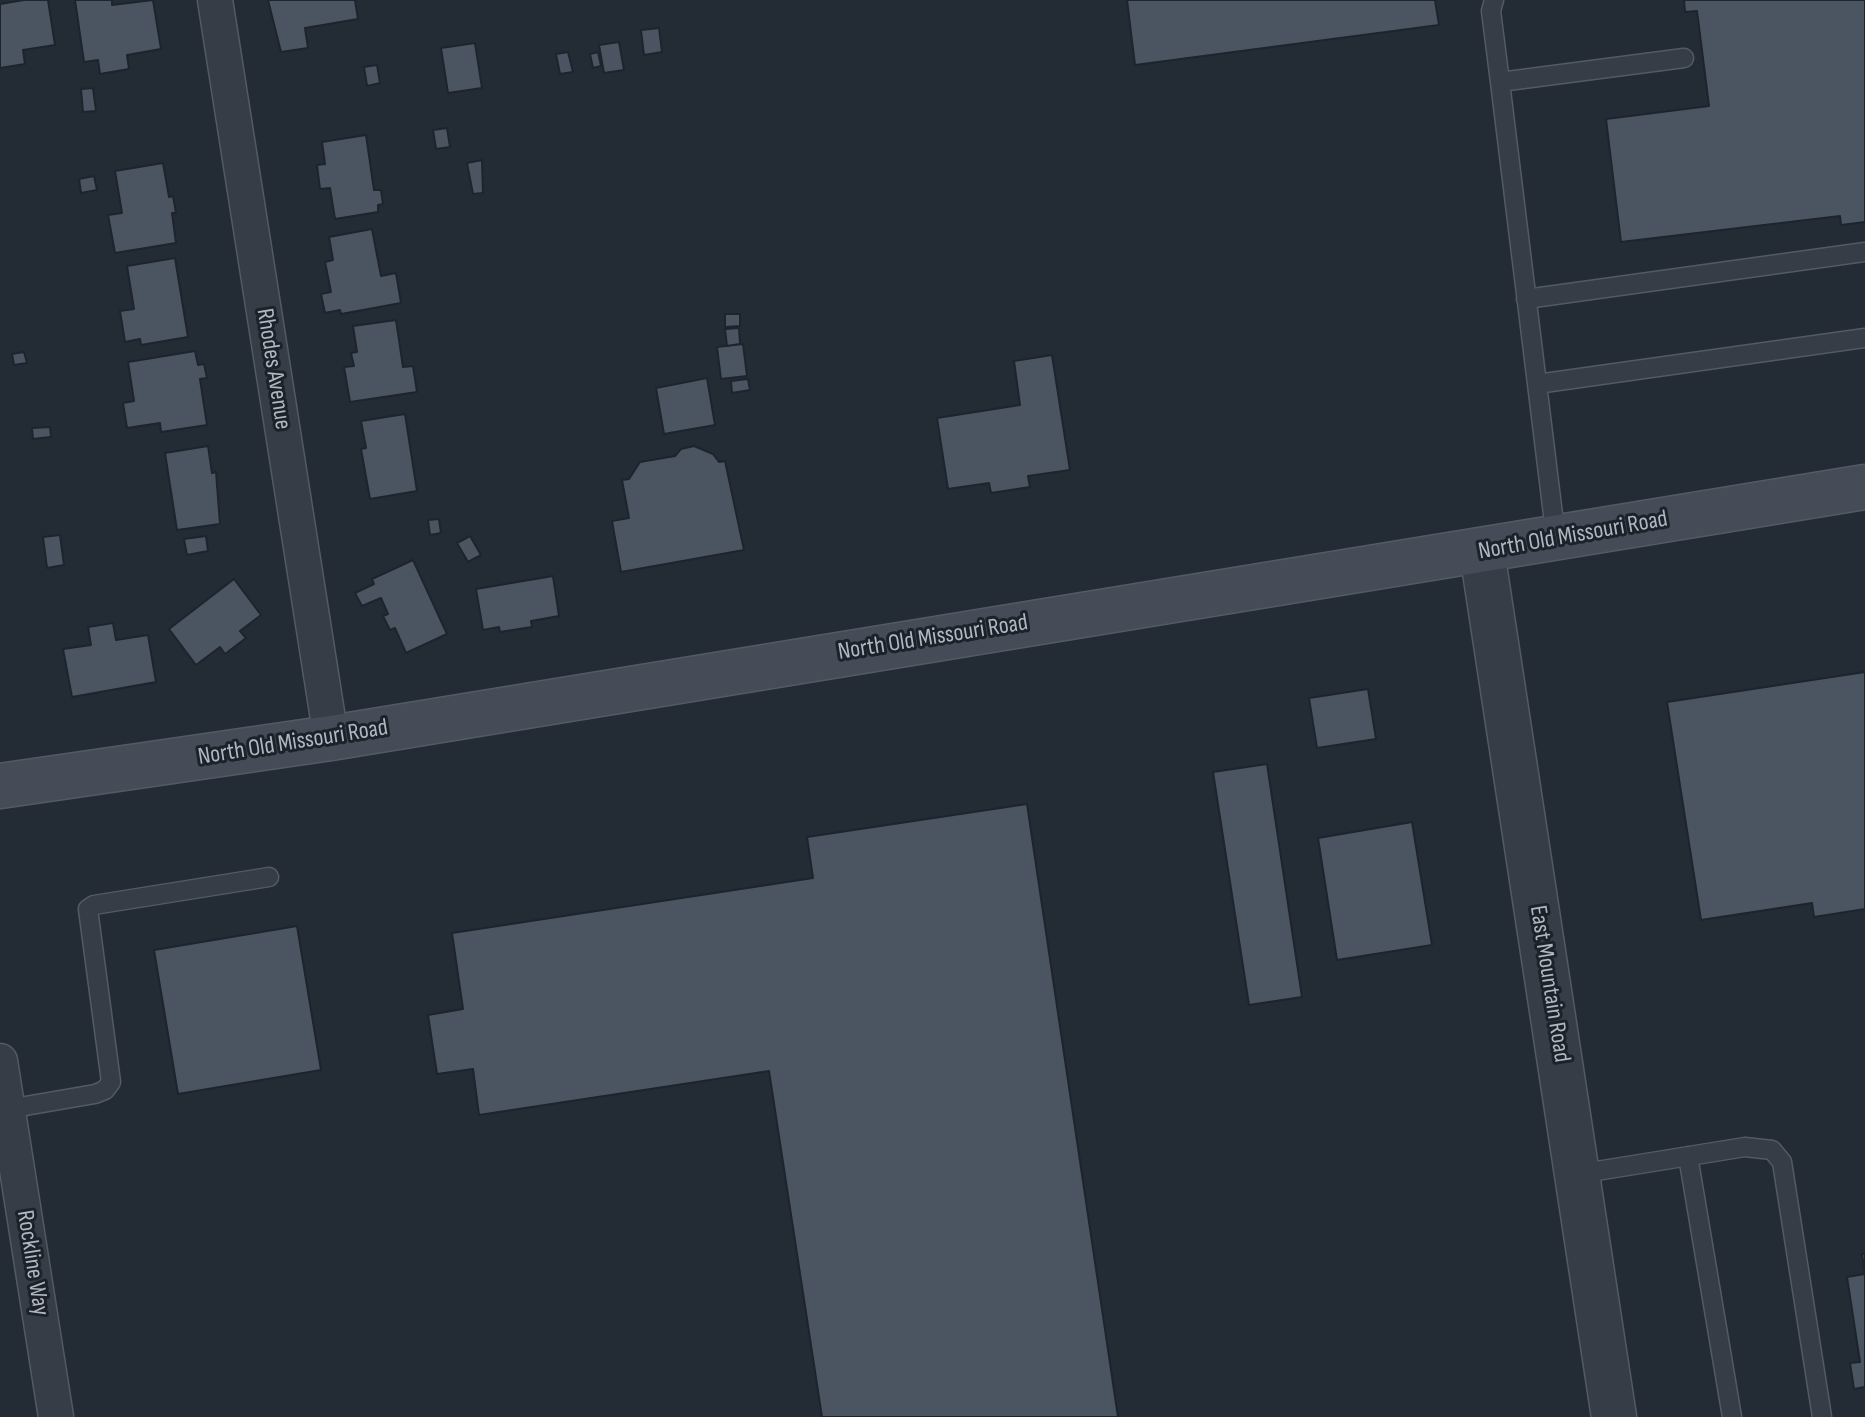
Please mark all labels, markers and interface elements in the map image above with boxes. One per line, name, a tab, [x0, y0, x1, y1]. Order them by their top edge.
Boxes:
street label: Rhodes Avenue	[249, 306, 297, 432]
street label: North Old Missouri Road	[1476, 505, 1670, 567]
street label: North Old Missouri Road	[836, 609, 1030, 667]
street label: North Old Missouri Road	[196, 714, 390, 772]
street label: East Mountain Road	[1522, 904, 1576, 1064]
street label: Rockline Way	[9, 1208, 55, 1318]

